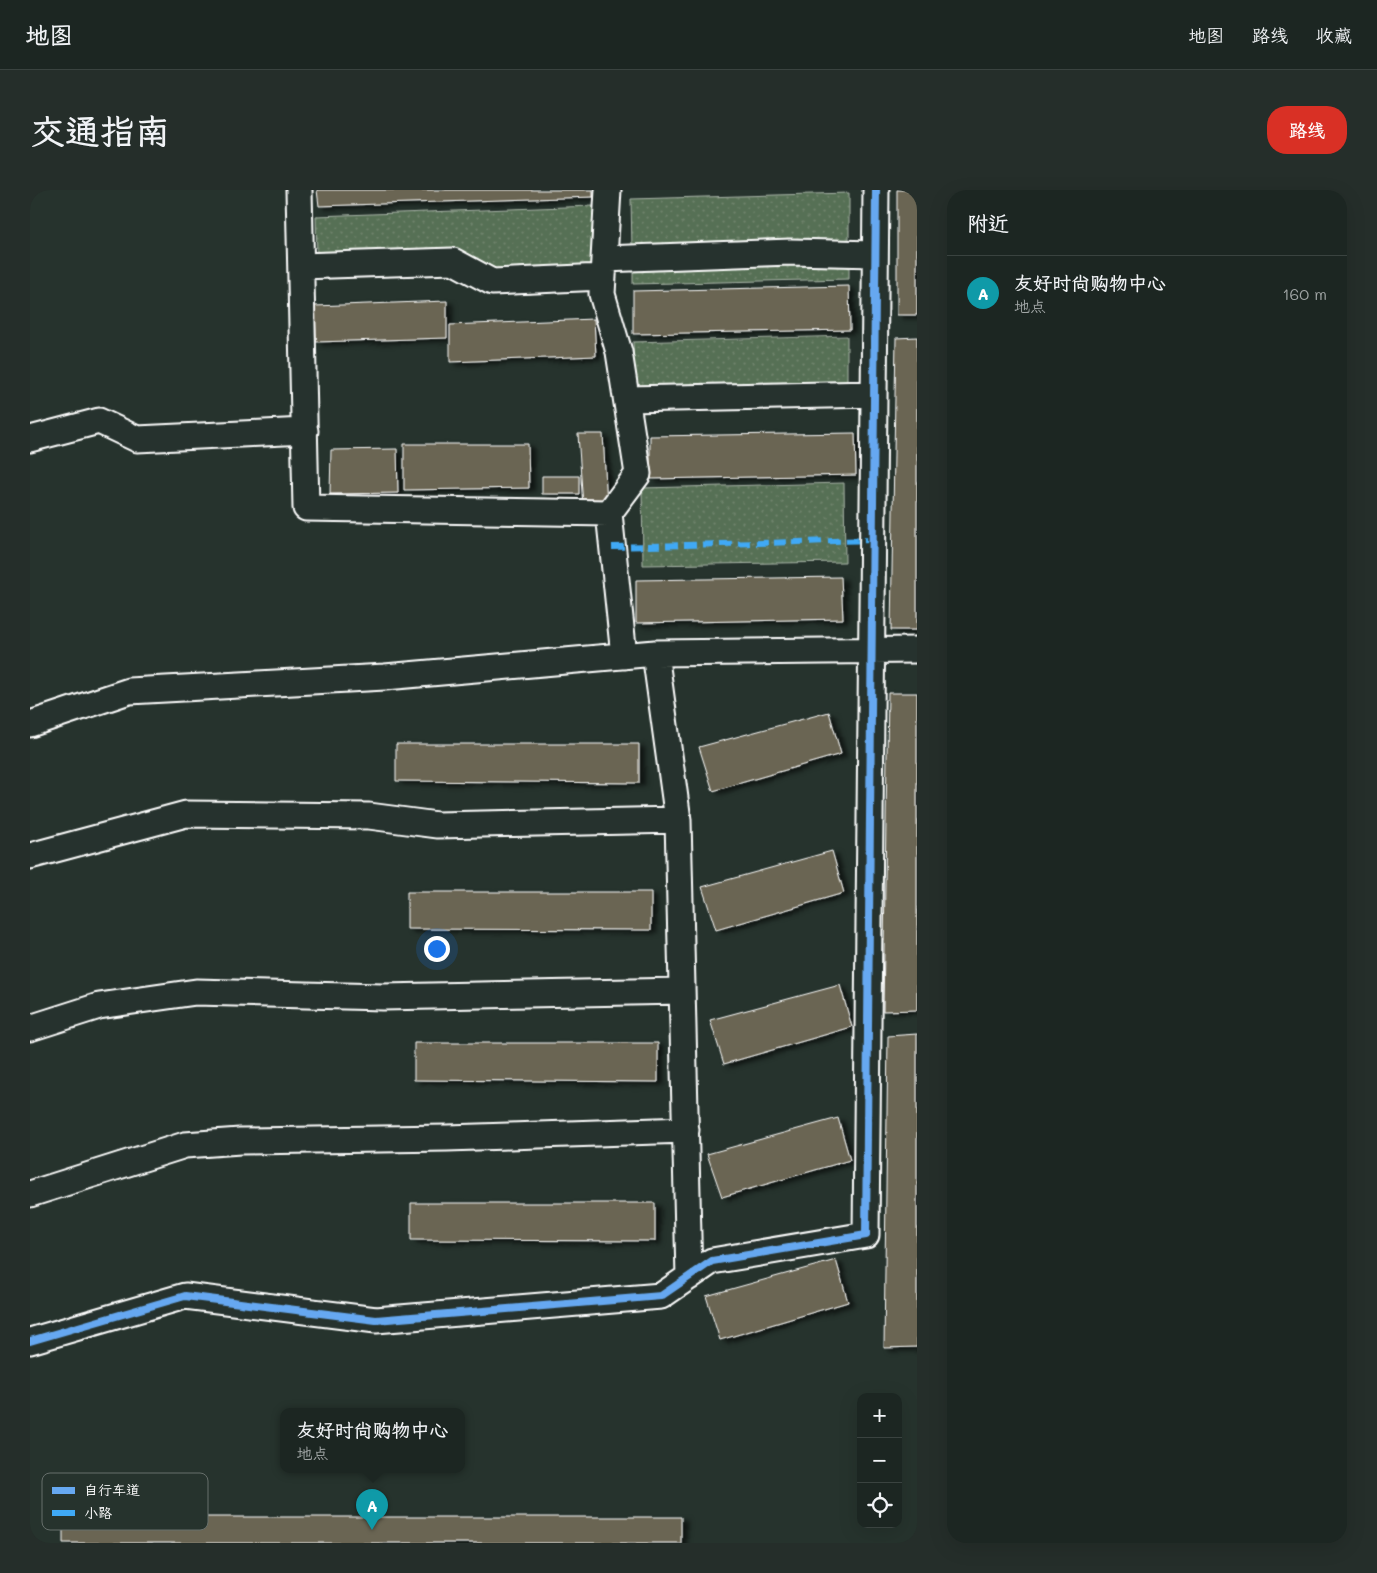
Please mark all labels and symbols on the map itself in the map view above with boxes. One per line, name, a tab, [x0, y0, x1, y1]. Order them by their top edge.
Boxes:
your location	[424, 936, 450, 962]
legend	[42, 1473, 208, 1530]
text: 自行车道	[84, 1480, 140, 1499]
pin: A	[356, 1489, 388, 1530]
text: 小路	[84, 1503, 112, 1522]

